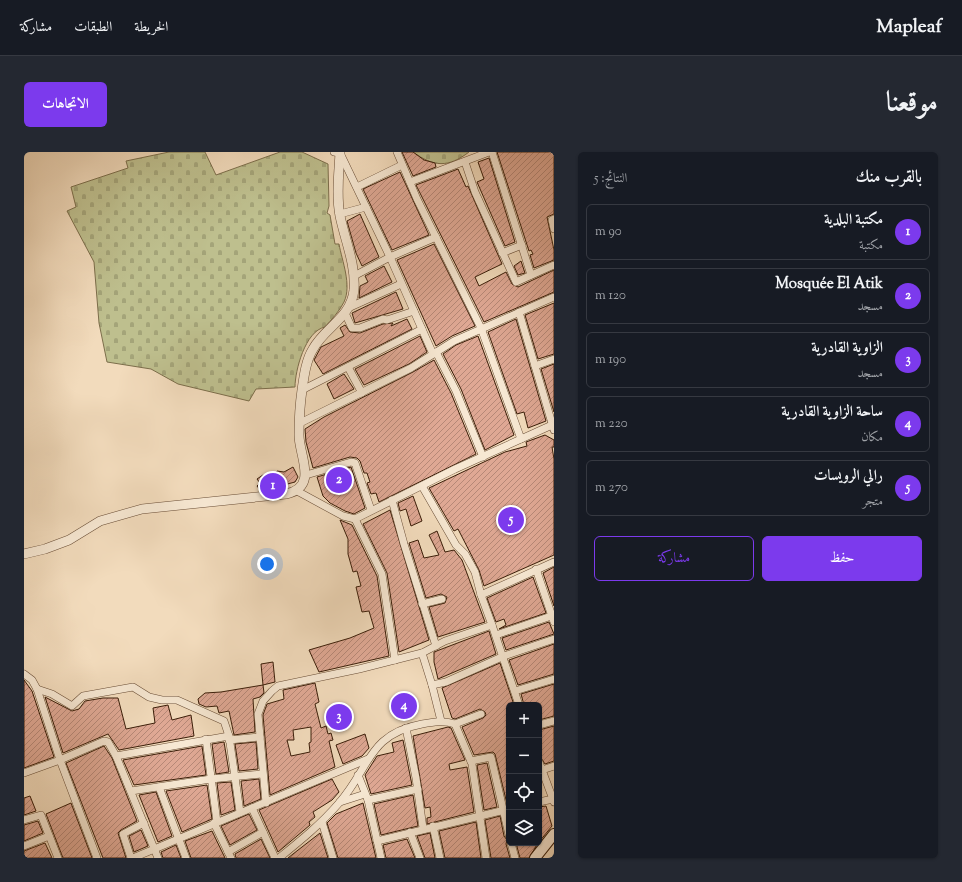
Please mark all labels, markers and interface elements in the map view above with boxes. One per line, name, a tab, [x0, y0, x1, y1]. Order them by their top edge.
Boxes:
text: Mapleaf	[876, 14, 942, 41]
text: مشاركة	[20, 18, 52, 38]
text: الطبقات	[74, 18, 112, 38]
text: الخريطة	[134, 18, 168, 38]
button: الاتجاهات	[24, 82, 107, 127]
text: موقعنا	[886, 84, 938, 124]
text: بالقرب منك	[856, 166, 922, 190]
text: النتائج: 5	[594, 170, 627, 188]
text: مكتبة البلدية	[824, 210, 883, 231]
text: 90 m	[595, 223, 622, 241]
text: 1	[906, 223, 910, 241]
text: مكتبة	[859, 237, 883, 255]
text: Mosquée El Atik	[775, 274, 883, 295]
text: 120 m	[595, 287, 626, 305]
text: 2	[905, 287, 911, 305]
text: مسجد	[857, 298, 883, 316]
text: الزاوية القادرية	[811, 338, 883, 359]
text: 190 m	[595, 351, 626, 369]
text: 3	[905, 351, 911, 369]
text: مسجد	[857, 365, 883, 383]
text: ساحة الزاوية القادرية	[781, 402, 883, 423]
text: 220 m	[595, 415, 628, 433]
text: 4	[905, 415, 911, 433]
text: مكان	[861, 429, 883, 447]
pin: 2	[326, 465, 352, 495]
text: رالي الرويسات	[814, 466, 883, 487]
pin: 1	[260, 471, 286, 501]
text: 270 m	[595, 479, 628, 497]
text: 5	[906, 479, 910, 497]
text: متجر	[862, 493, 883, 511]
pin: 5	[498, 505, 524, 535]
button: مشاركة	[594, 536, 754, 581]
button: حفظ	[762, 536, 922, 581]
your location	[257, 554, 277, 574]
pin: 4	[391, 691, 417, 721]
pin: 3	[326, 702, 352, 732]
map controls	[506, 702, 542, 846]
button: +	[506, 702, 542, 738]
button: −	[506, 738, 542, 774]
button: locate	[506, 774, 542, 810]
button: layers	[506, 810, 542, 846]

